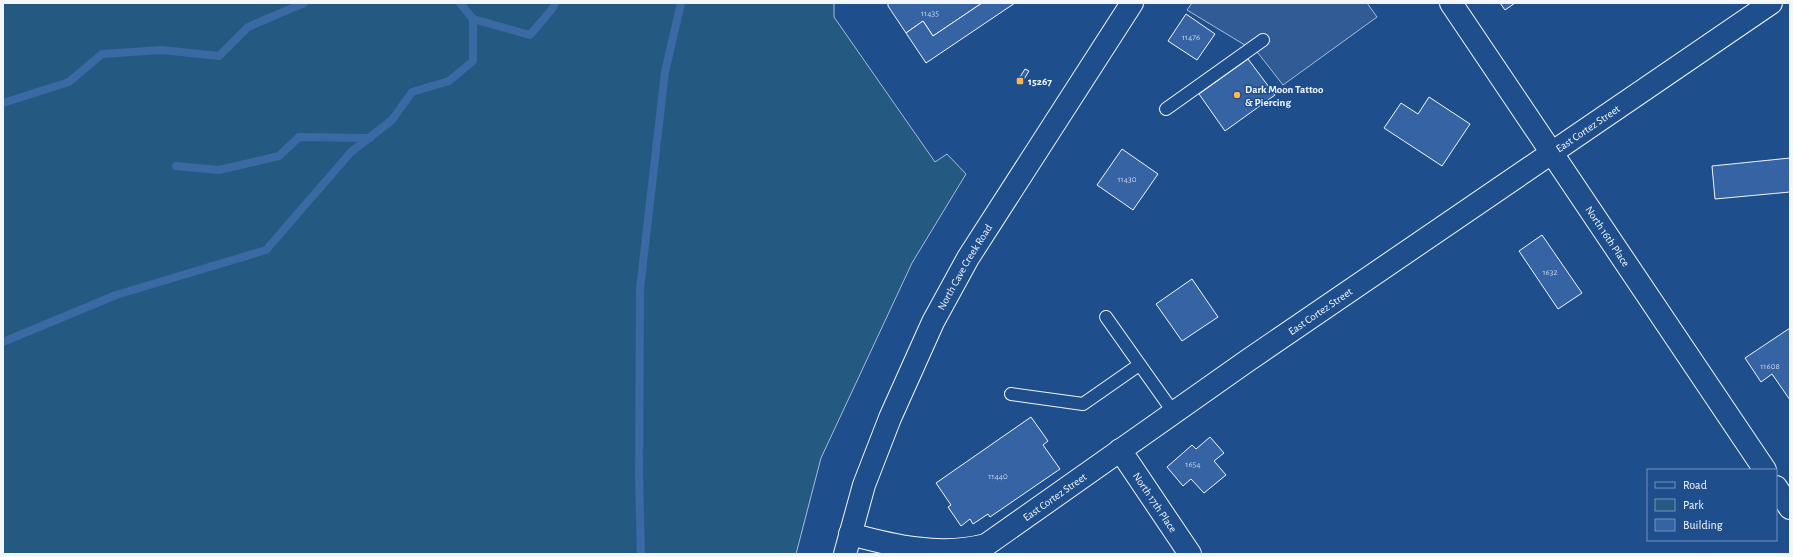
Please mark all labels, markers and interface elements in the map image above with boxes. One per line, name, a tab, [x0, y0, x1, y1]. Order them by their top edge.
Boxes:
house number: 11435	[921, 9, 939, 18]
house number: 11476	[1182, 33, 1200, 42]
marker: 15267	[1015, 76, 1025, 86]
place label: 15267	[1028, 76, 1052, 87]
place label: Dark Moon Tattoo & Piercing	[1245, 84, 1324, 108]
marker: Dark Moon Tattoo & Piercing	[1232, 90, 1242, 100]
street label: East Cortez Street	[1554, 102, 1622, 154]
house number: 11430	[1118, 175, 1137, 184]
street label: North 16th Place	[1584, 204, 1632, 268]
street label: North Cave Creek Road	[935, 222, 994, 312]
house number: 1632	[1542, 268, 1558, 277]
street label: East Cortez Street	[1286, 285, 1354, 337]
house number: 11608	[1760, 362, 1780, 371]
house number: 1654	[1185, 460, 1201, 469]
legend	[1647, 469, 1777, 541]
street label: East Cortez Street	[1021, 470, 1089, 523]
street label: North 17th Place	[1131, 470, 1179, 534]
house number: 11440	[988, 472, 1008, 481]
text: Road	[1683, 479, 1707, 491]
text: Park	[1683, 499, 1704, 511]
text: Building	[1683, 519, 1723, 531]

